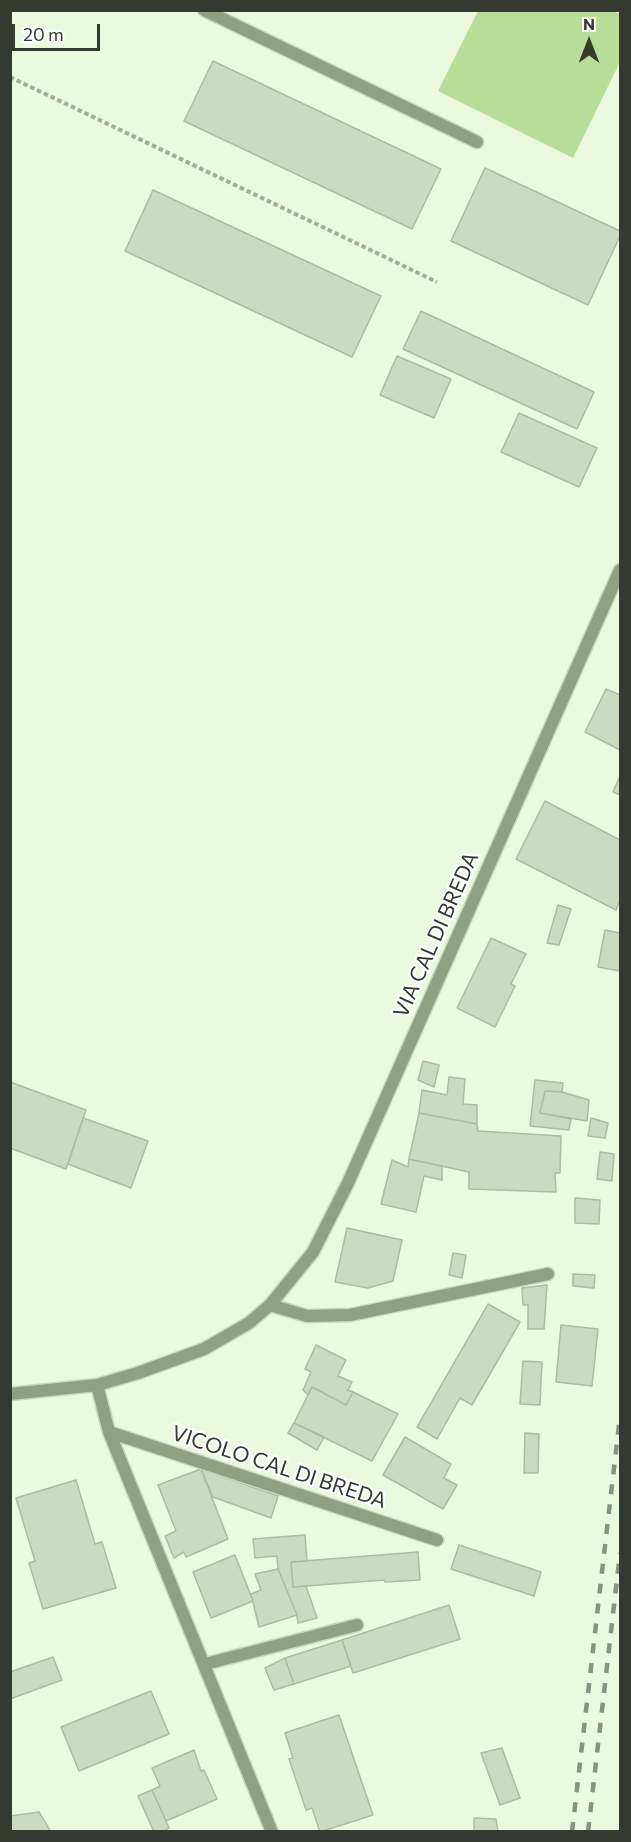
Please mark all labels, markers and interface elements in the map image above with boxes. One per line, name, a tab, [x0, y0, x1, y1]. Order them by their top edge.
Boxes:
scale bar	[15, 12, 104, 50]
north arrow	[559, 12, 619, 72]
text: N	[583, 14, 595, 33]
text: 20 m	[23, 23, 64, 45]
street label: VIA CAL DI BREDA	[388, 848, 484, 1022]
street label: VICOLO CAL DI BREDA	[168, 1420, 390, 1514]

